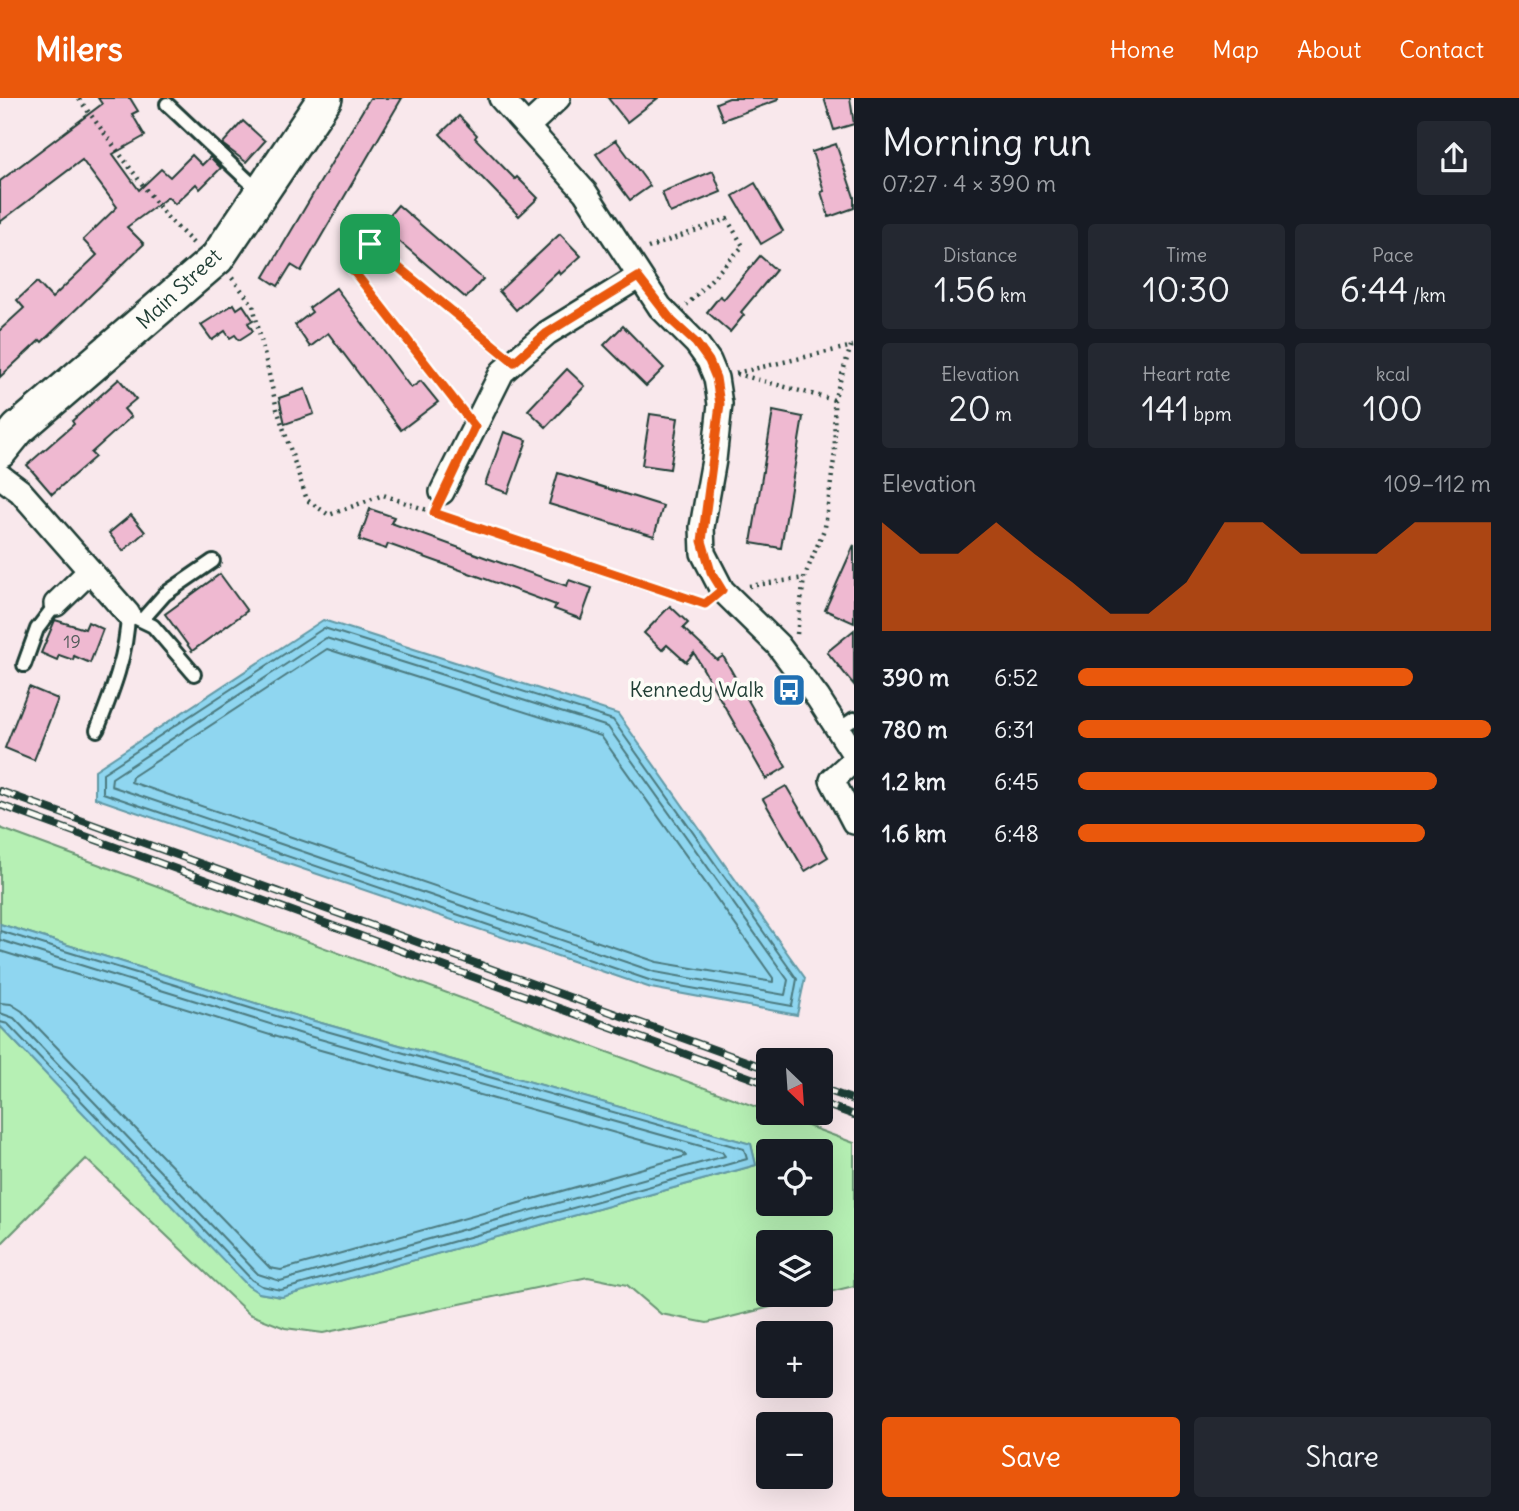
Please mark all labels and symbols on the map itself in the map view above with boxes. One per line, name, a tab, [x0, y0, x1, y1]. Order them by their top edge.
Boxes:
pin	[340, 214, 400, 274]
street label: Main Street	[130, 242, 227, 335]
house number: 19	[63, 630, 81, 653]
bus stop icon: Kennedy Walk	[770, 671, 808, 709]
place label: Kennedy Walk	[630, 676, 764, 703]
north arrow	[756, 1048, 833, 1125]

